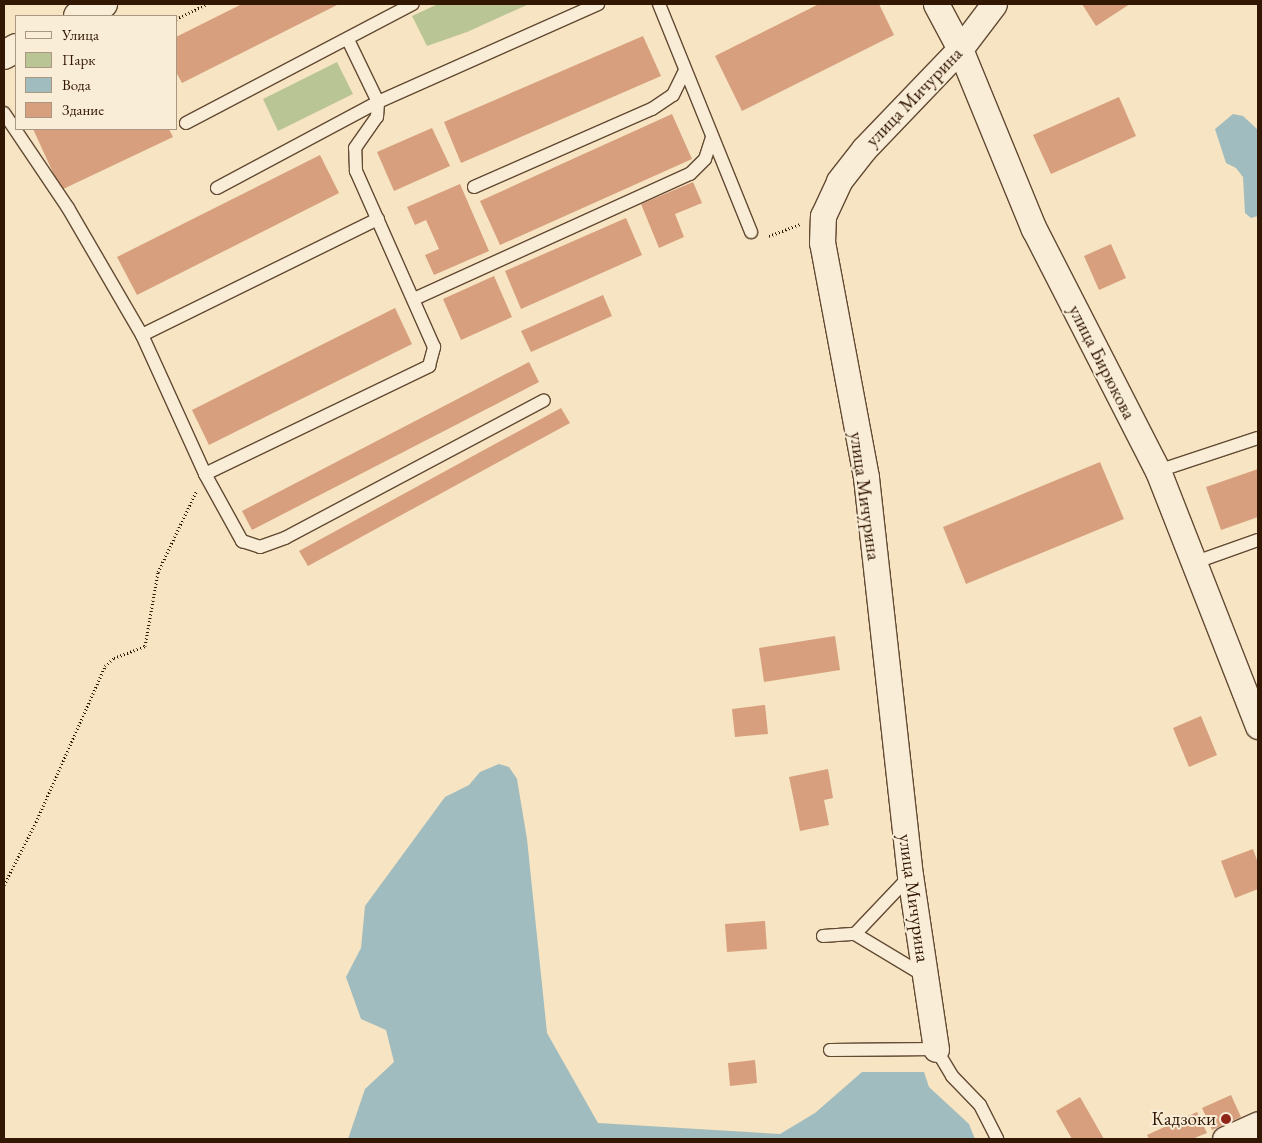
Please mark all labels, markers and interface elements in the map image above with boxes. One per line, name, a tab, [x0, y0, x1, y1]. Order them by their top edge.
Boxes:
legend	[15, 15, 178, 130]
text: Улица	[62, 25, 99, 44]
street label: улица Мичурина	[861, 42, 967, 152]
text: Парк	[62, 50, 95, 69]
text: Вода	[62, 75, 91, 94]
text: Здание	[62, 100, 104, 119]
street label: улица Бирюкова	[1063, 301, 1141, 423]
street label: улица Мичурина	[845, 430, 885, 562]
street label: улица Мичурина	[894, 832, 934, 964]
place label: Кадзоки	[1151, 1108, 1216, 1130]
marker: Кадзоки	[1220, 1113, 1232, 1125]

